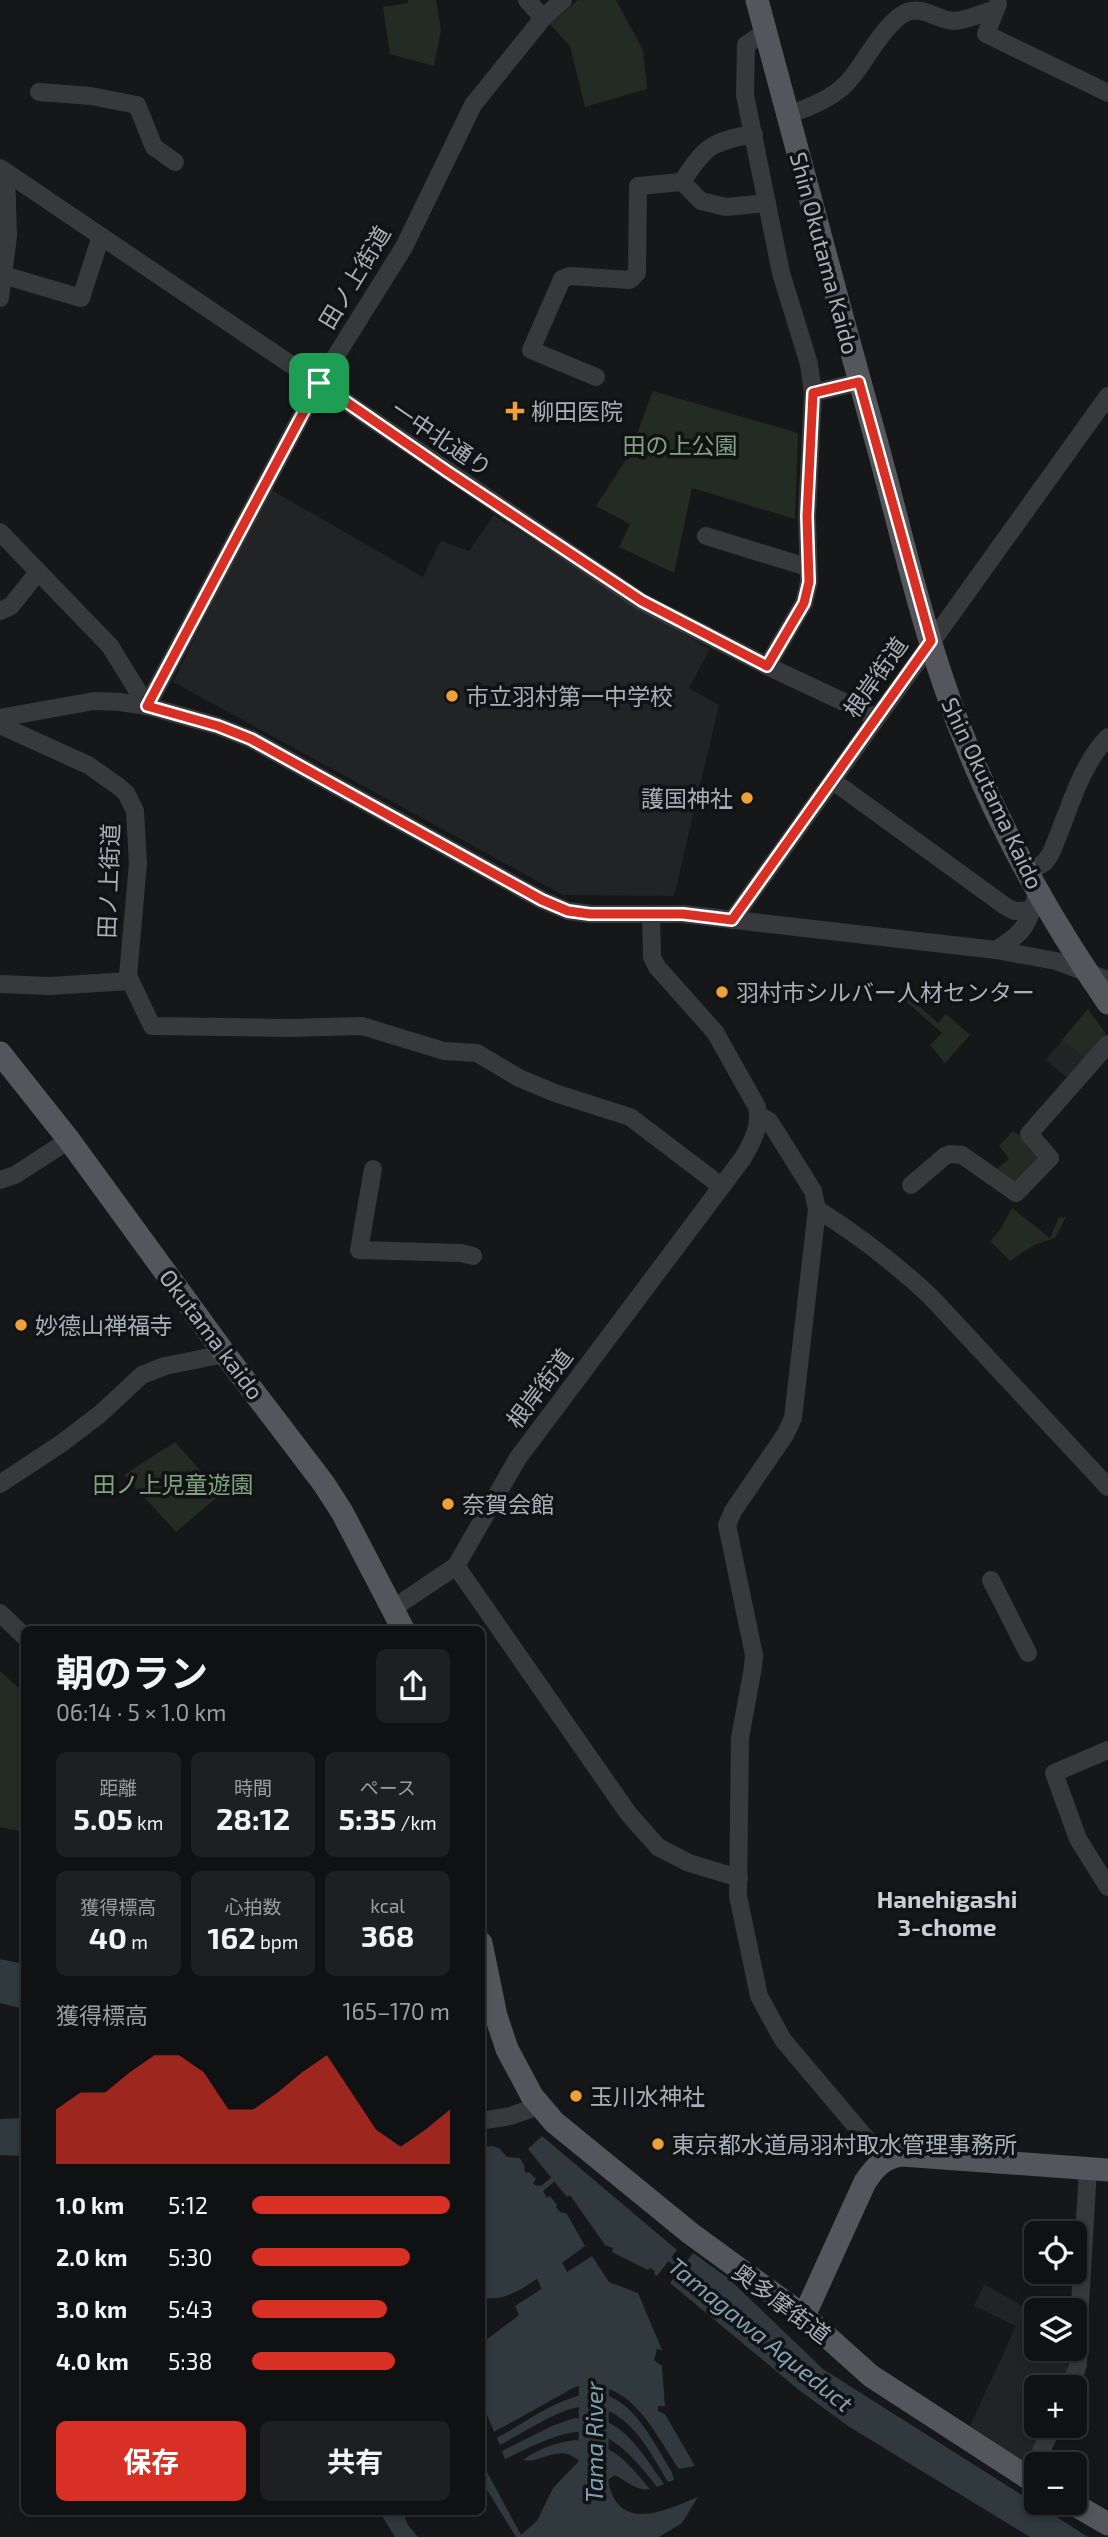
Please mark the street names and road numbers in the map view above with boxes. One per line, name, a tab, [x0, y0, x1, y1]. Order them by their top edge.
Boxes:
street label: Shin Okutama Kaido	[785, 149, 865, 357]
street label: 田ノ上街道	[312, 221, 396, 333]
street label: 一中北通り	[387, 394, 497, 482]
street label: 根岸街道	[837, 631, 913, 723]
street label: Shin Okutama Kaido	[936, 693, 1050, 893]
street label: 田ノ上街道	[92, 823, 124, 939]
street label: Okutama kaido	[154, 1263, 270, 1405]
street label: 根岸街道	[500, 1343, 578, 1433]
street label: 奥多摩街道	[728, 2257, 836, 2349]

